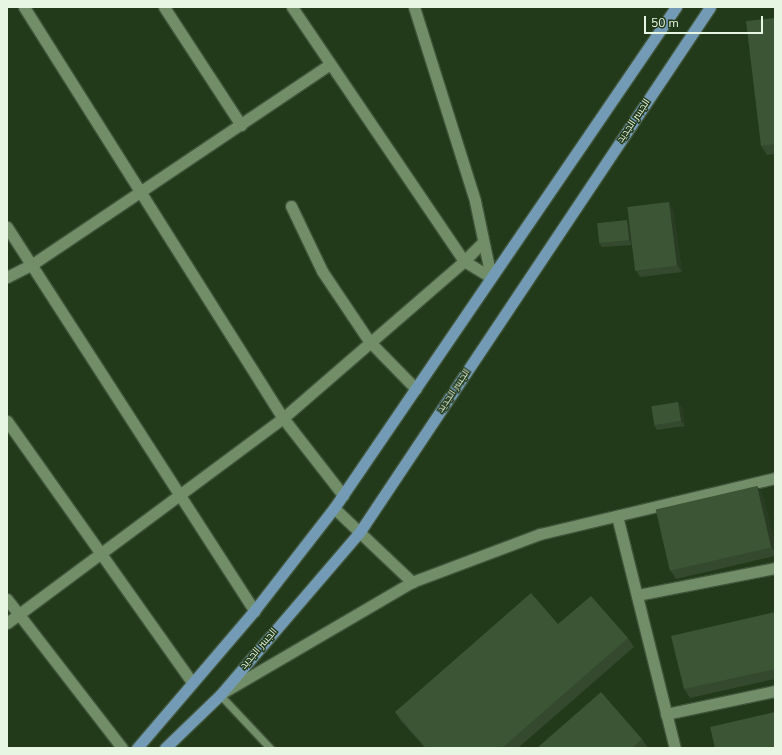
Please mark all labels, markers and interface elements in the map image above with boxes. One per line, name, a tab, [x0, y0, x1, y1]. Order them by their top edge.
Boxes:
scale bar	[646, 8, 765, 34]
text: 50 m	[651, 15, 679, 31]
street label: الجسر الجديد	[615, 97, 653, 145]
street label: الجسر الجديد	[435, 367, 473, 415]
street label: الجسر الجديد	[238, 626, 280, 672]

